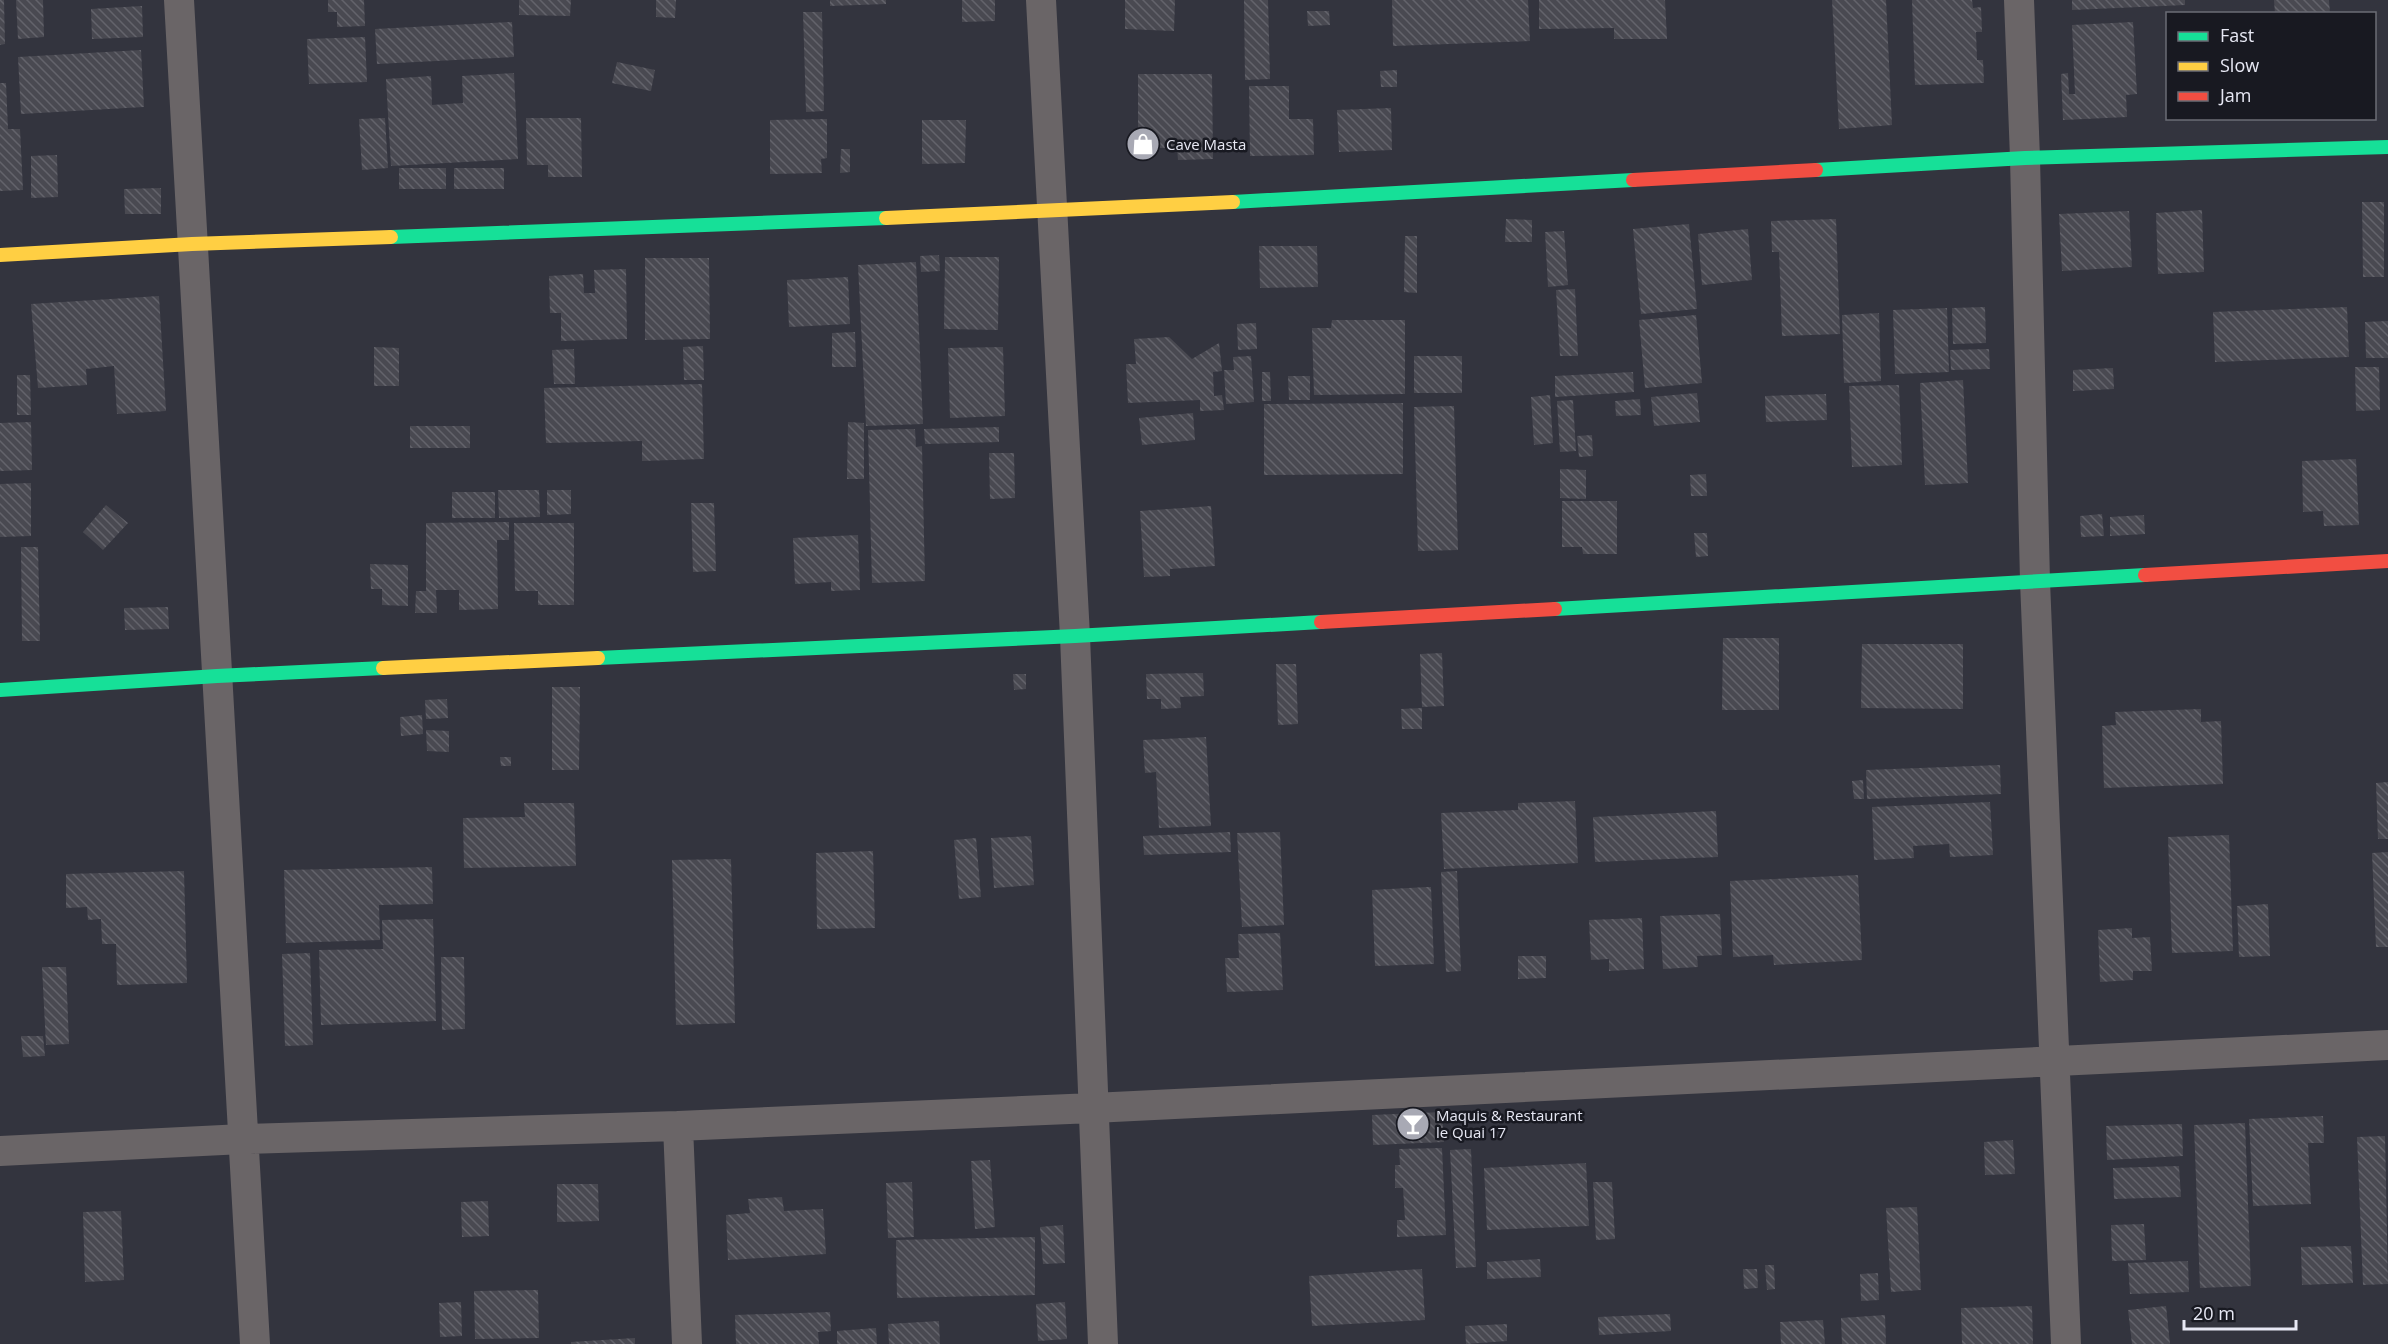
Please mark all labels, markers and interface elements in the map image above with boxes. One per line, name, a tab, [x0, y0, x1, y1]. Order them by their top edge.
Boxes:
legend	[2166, 12, 2376, 120]
text: Fast	[2220, 23, 2254, 47]
text: Slow	[2220, 53, 2259, 77]
text: Jam	[2218, 83, 2252, 107]
shop icon: Cave Masta	[1125, 126, 1161, 162]
place label: Cave Masta	[1166, 134, 1246, 154]
place label: Maquis & Restaurant le Quai 17	[1436, 1105, 1583, 1142]
bar icon: Maquis & Restaurant le Quai 17	[1395, 1106, 1431, 1142]
scale bar	[2184, 1293, 2296, 1331]
text: 20 m	[2193, 1301, 2235, 1325]

